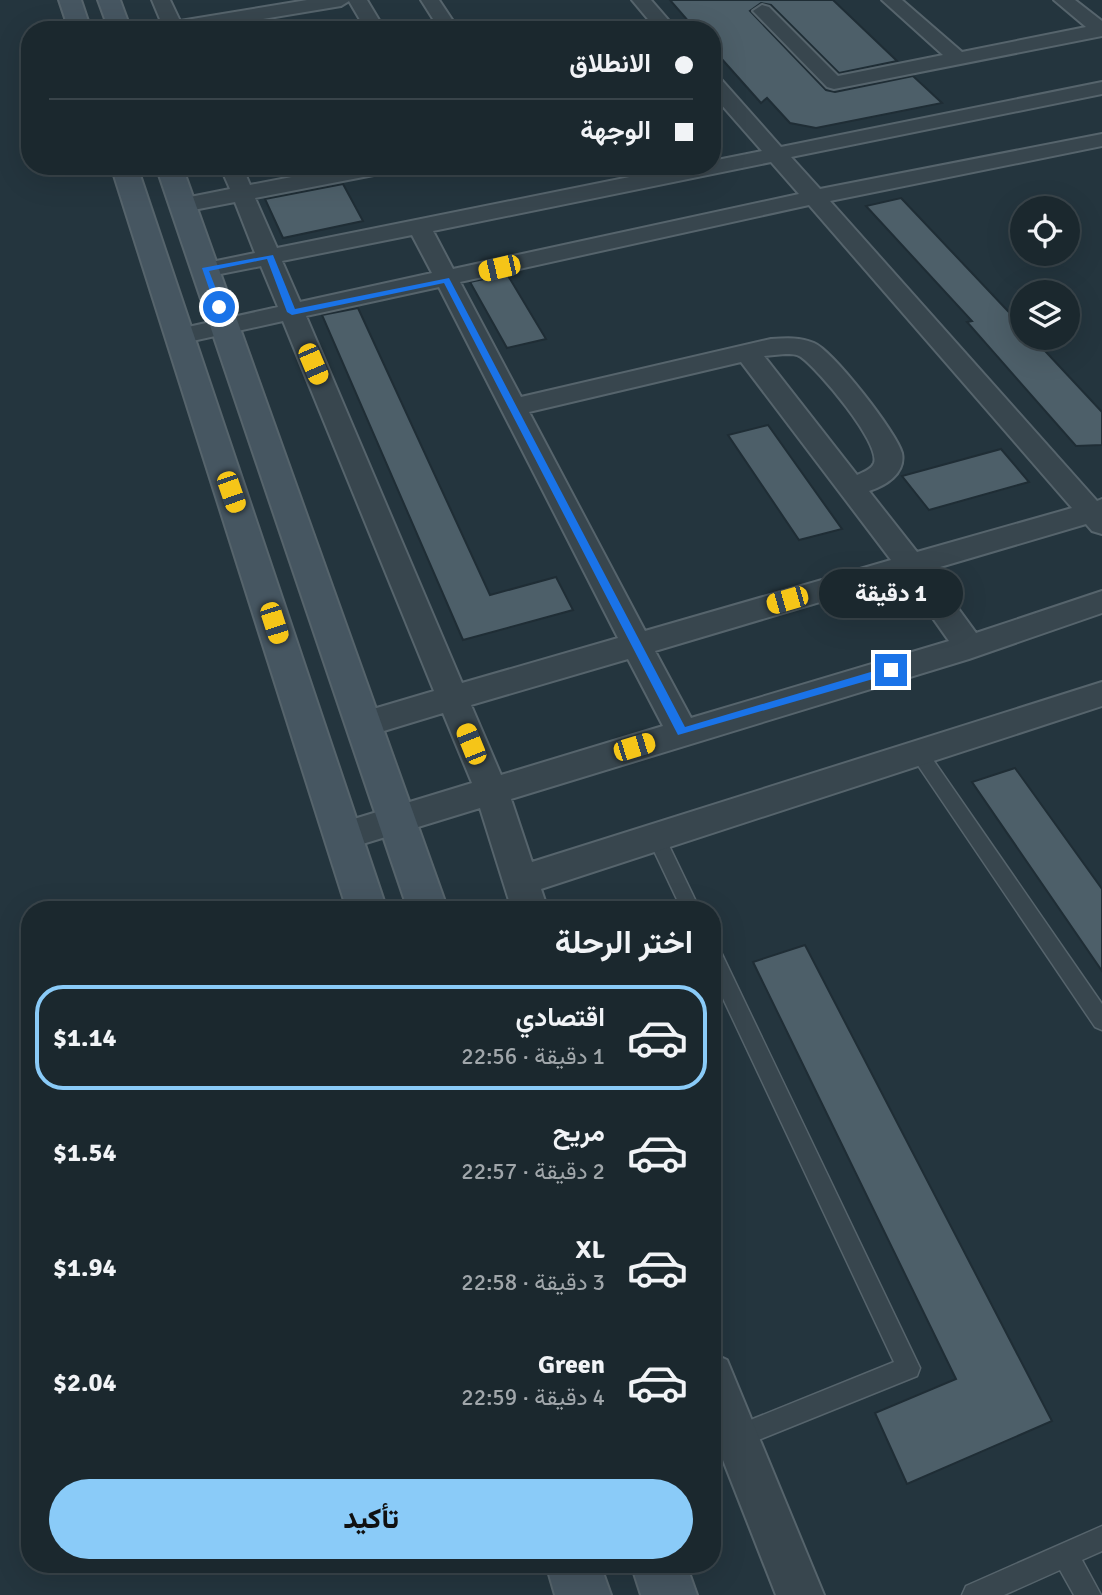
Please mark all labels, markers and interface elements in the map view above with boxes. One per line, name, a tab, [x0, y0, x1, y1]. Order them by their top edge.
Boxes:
text: الانطلاق	[569, 48, 651, 80]
text: الوجهة	[580, 115, 651, 147]
map controls	[1010, 196, 1080, 350]
button: locate	[1010, 196, 1080, 266]
car	[477, 253, 522, 283]
button: layers	[1010, 280, 1080, 350]
route start	[203, 291, 235, 323]
car	[296, 341, 331, 387]
car	[215, 469, 248, 515]
callout: 1 دقيقة	[819, 568, 963, 618]
text: 1 دقيقة	[855, 579, 927, 608]
car	[764, 584, 811, 616]
car	[258, 600, 291, 646]
route end	[875, 654, 907, 686]
car	[454, 721, 489, 767]
car	[611, 731, 658, 763]
text: اختر الرحلة	[555, 923, 693, 962]
text: اقتصادي	[516, 1002, 605, 1034]
icon: car	[626, 1006, 689, 1069]
text: $1.14	[53, 1022, 117, 1054]
text: 1 دقيقة · 22:56	[461, 1042, 605, 1071]
text: مريح	[553, 1117, 605, 1149]
icon: car	[626, 1121, 689, 1184]
text: $1.54	[53, 1137, 117, 1169]
text: 2 دقيقة · 22:57	[461, 1157, 605, 1186]
text: XL	[575, 1234, 605, 1266]
icon: car	[626, 1236, 689, 1299]
text: $1.94	[53, 1252, 117, 1284]
text: 3 دقيقة · 22:58	[461, 1268, 605, 1297]
text: Green	[538, 1349, 605, 1381]
icon: car	[626, 1351, 689, 1414]
text: $2.04	[53, 1367, 117, 1399]
text: 4 دقيقة · 22:59	[461, 1383, 605, 1412]
button: تأكيد	[49, 1479, 693, 1559]

